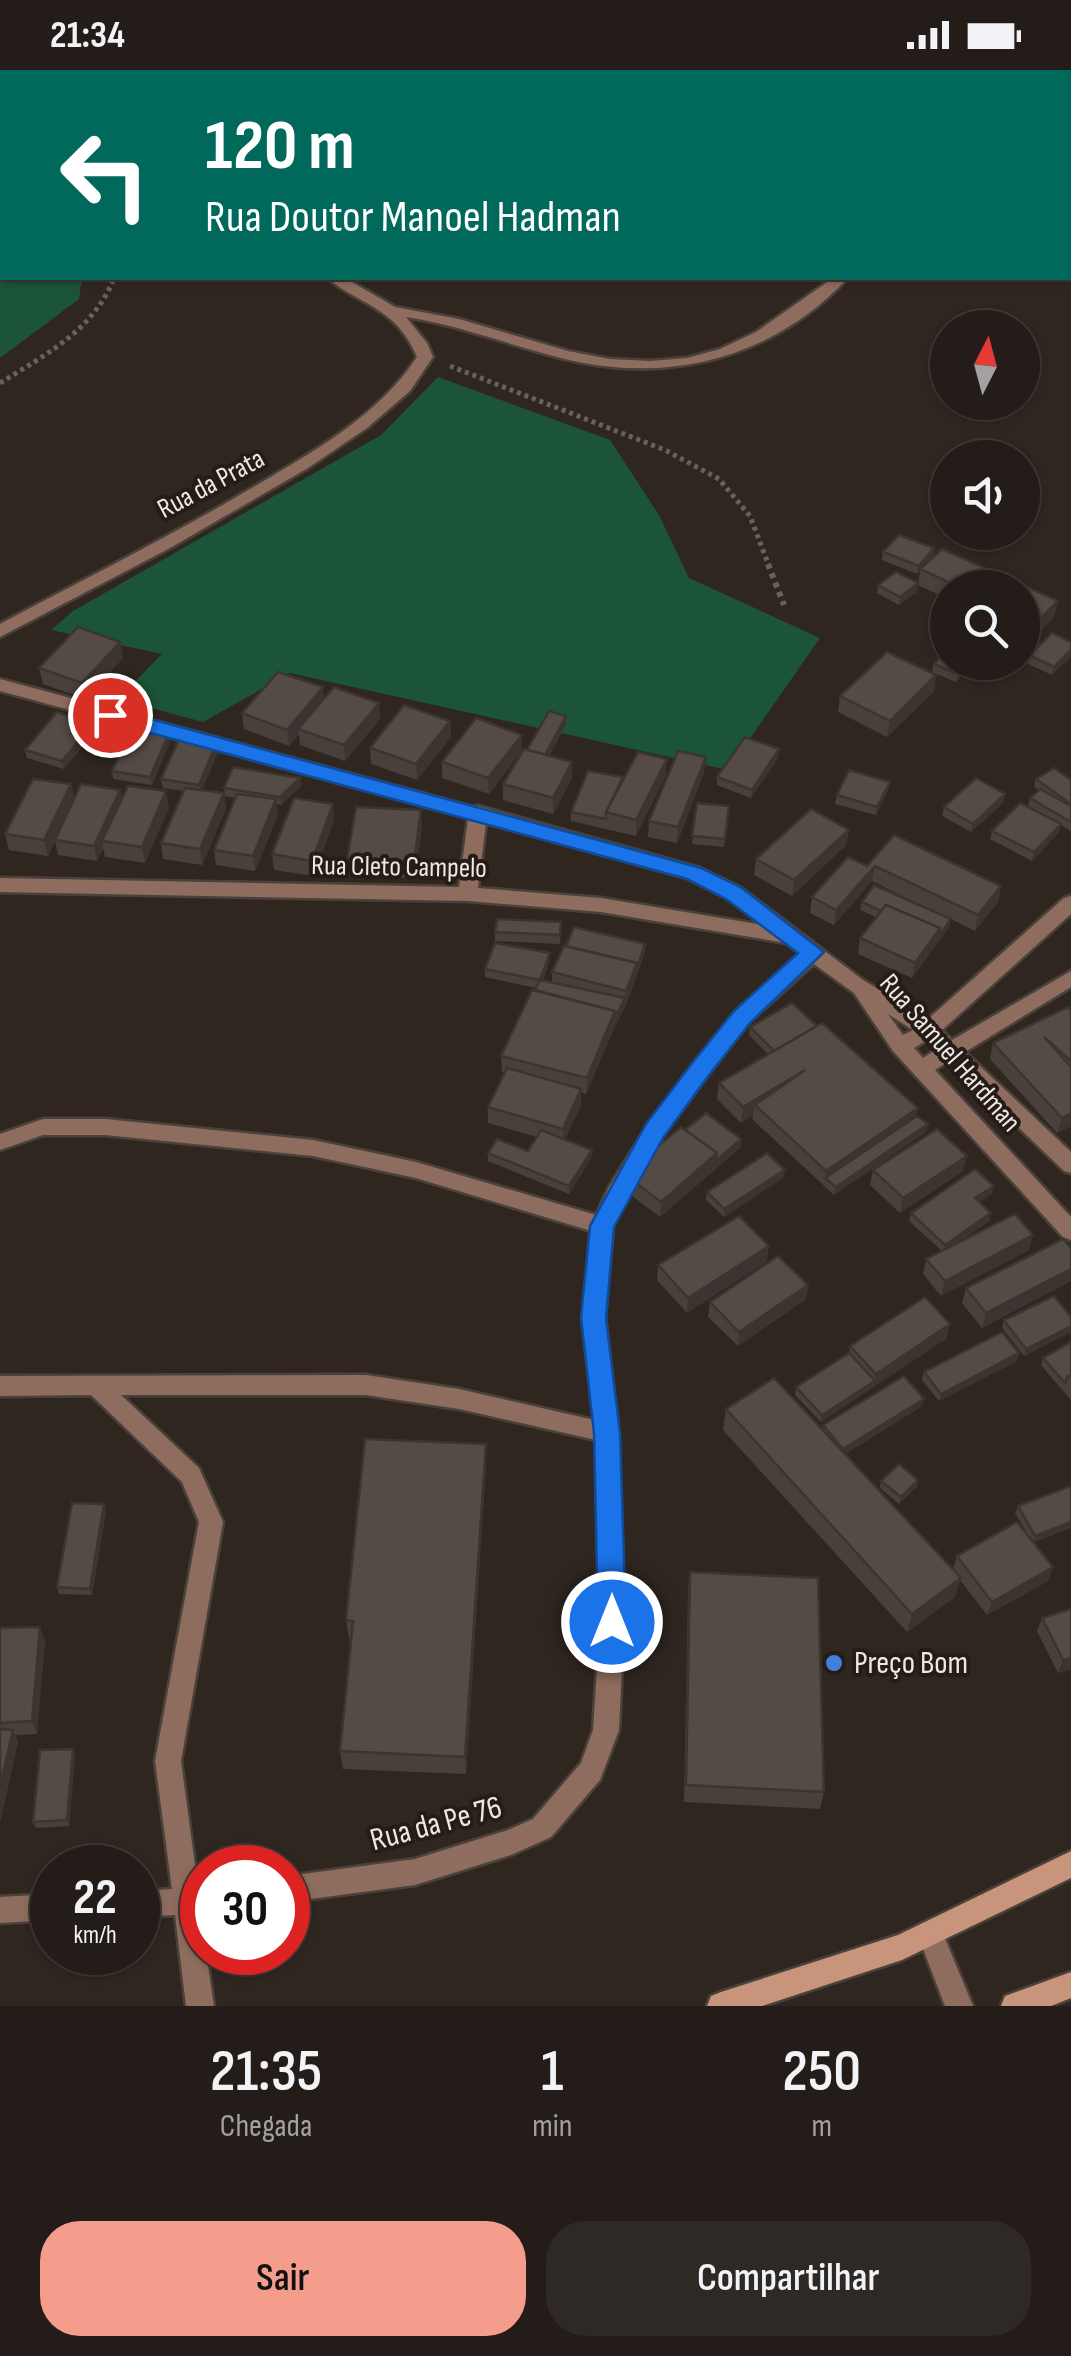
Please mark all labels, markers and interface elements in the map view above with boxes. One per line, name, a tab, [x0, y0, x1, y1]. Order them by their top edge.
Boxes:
text: 21:34	[50, 13, 125, 58]
text: 120 m	[205, 105, 355, 189]
icon: left	[40, 110, 170, 240]
text: Rua Doutor Manoel Hadman	[205, 190, 621, 245]
north arrow	[930, 310, 1040, 420]
map controls	[930, 310, 1040, 680]
button: sound	[930, 440, 1040, 550]
street label: Rua da Prata	[152, 442, 270, 526]
button: search	[930, 570, 1040, 680]
pin	[68, 673, 153, 758]
icon: arrive	[83, 688, 138, 743]
street label: Rua Cleto Campelo	[311, 849, 487, 885]
street label: Rua Samuel Hardman	[873, 967, 1027, 1139]
position arrow	[560, 1570, 664, 1674]
place label: Preço Bom	[854, 1644, 968, 1683]
marker: Preço Bom	[823, 1652, 845, 1674]
street label: Rua da Pe 76	[366, 1788, 506, 1860]
speed limit sign: 30	[180, 1845, 310, 1975]
text: 22	[73, 1868, 117, 1928]
text: km/h	[73, 1920, 117, 1951]
text: 21:35	[210, 2036, 322, 2108]
text: 1	[541, 2036, 563, 2108]
text: 250	[782, 2036, 861, 2108]
text: Chegada	[220, 2107, 312, 2146]
text: min	[532, 2107, 572, 2146]
text: m	[811, 2107, 832, 2146]
button: Sair	[40, 2221, 526, 2336]
button: Compartilhar	[546, 2221, 1031, 2336]

